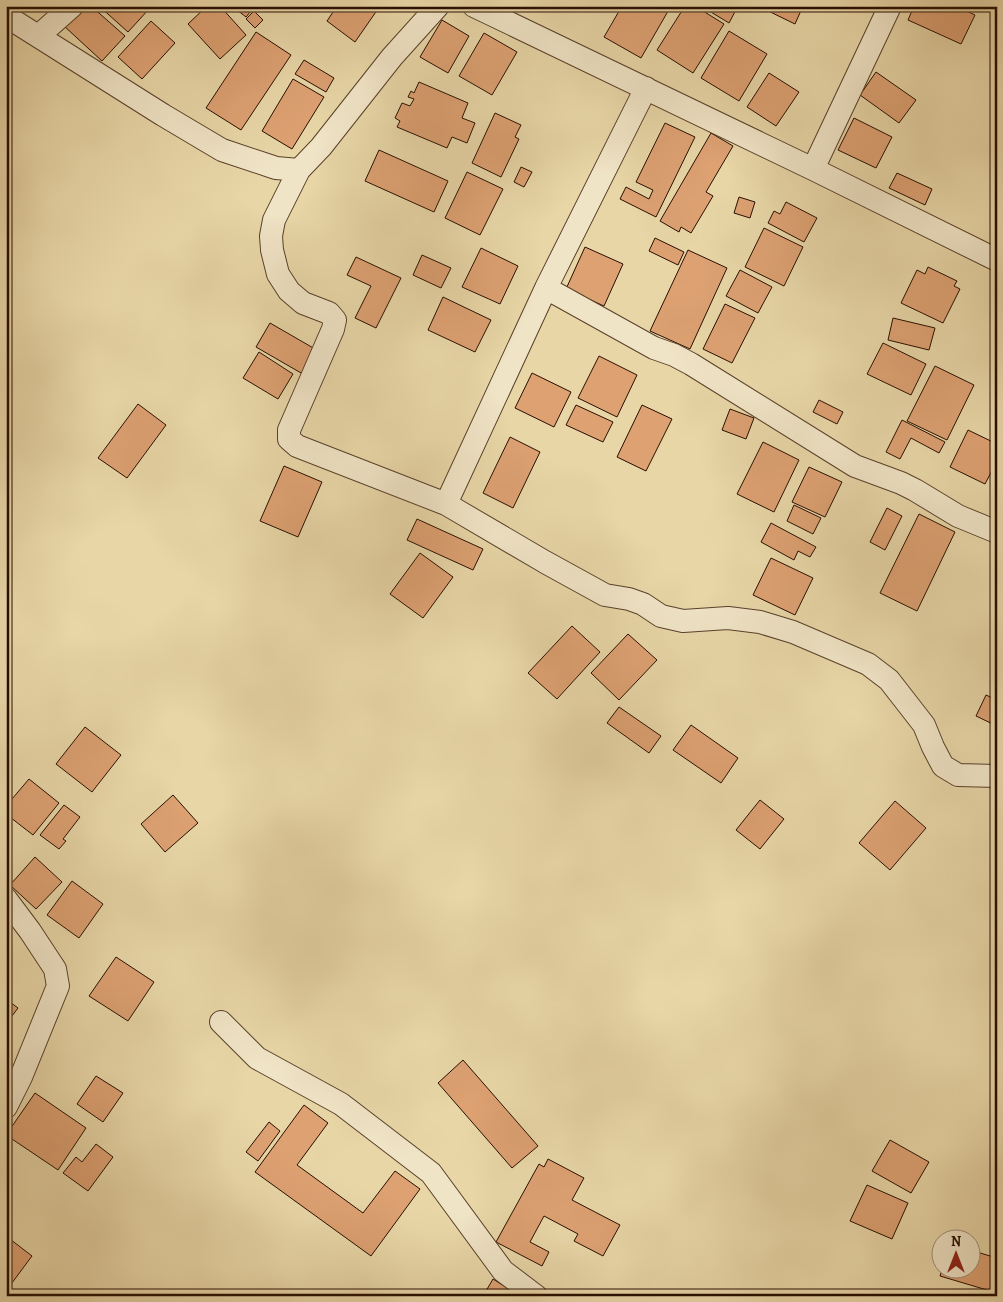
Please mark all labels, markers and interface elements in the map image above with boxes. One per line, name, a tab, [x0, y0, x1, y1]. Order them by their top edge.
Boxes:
north arrow	[930, 1230, 980, 1280]
text: N	[951, 1232, 961, 1251]

